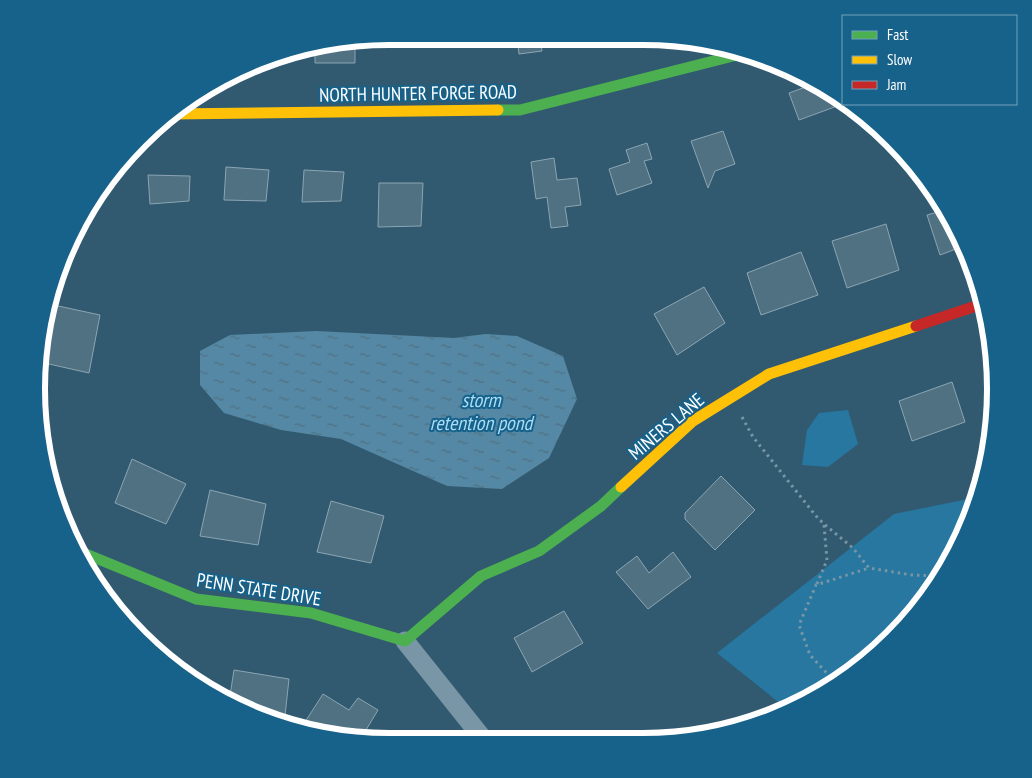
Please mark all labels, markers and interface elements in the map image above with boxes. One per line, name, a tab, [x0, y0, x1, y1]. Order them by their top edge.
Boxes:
legend	[842, 15, 1017, 105]
text: Fast	[887, 25, 908, 44]
text: Slow	[887, 50, 912, 69]
text: Jam	[886, 75, 906, 94]
street label: NORTH HUNTER FORGE ROAD	[319, 79, 517, 107]
water label: storm retention pond	[430, 387, 535, 436]
street label: MINERS LANE	[623, 387, 709, 465]
street label: PENN STATE DRIVE	[195, 567, 323, 611]

